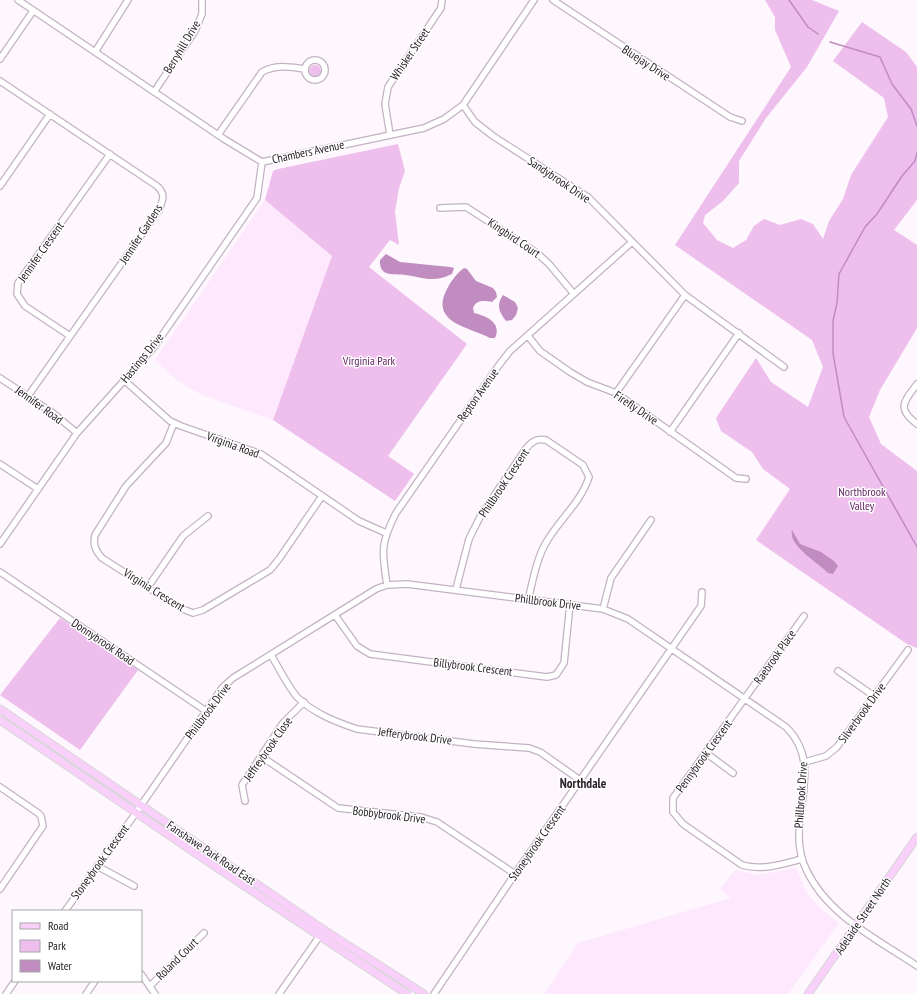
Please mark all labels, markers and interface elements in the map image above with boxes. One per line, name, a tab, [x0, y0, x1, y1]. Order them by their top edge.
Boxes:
street label: Berryhill Drive	[160, 17, 203, 76]
street label: Whisker Street	[387, 24, 433, 83]
street label: Bluejay Drive	[619, 41, 673, 84]
street label: Chambers Avenue	[270, 137, 345, 166]
street label: Sandybrook Drive	[525, 153, 594, 206]
street label: Jennifer Gardens	[115, 201, 165, 267]
street label: Kingbird Court	[485, 215, 544, 261]
street label: Jennifer Crescent	[14, 218, 67, 286]
street label: Hastings Drive	[117, 330, 166, 386]
park label: Virginia Park	[342, 353, 395, 368]
street label: Repton Avenue	[454, 365, 501, 424]
street label: Jennifer Road	[12, 382, 66, 427]
street label: Firefly Drive	[611, 387, 661, 428]
street label: Virginia Road	[204, 428, 262, 461]
street label: Phillbrook Crescent	[475, 445, 533, 520]
park label: Northbrook Valley	[838, 484, 886, 513]
street label: Virginia Crescent	[120, 564, 188, 615]
street label: Phillbrook Drive	[514, 590, 582, 613]
street label: Donnybrook Road	[69, 615, 138, 668]
street label: Raebrook Place	[750, 626, 799, 687]
street label: Billybrook Crescent	[433, 654, 514, 679]
street label: Phillbrook Drive	[182, 680, 234, 742]
street label: Silverbrook Drive	[835, 680, 889, 746]
street label: Jeffreybrook Close	[239, 714, 295, 784]
street label: Pennybrook Crescent	[672, 716, 735, 795]
street label: Jefferybrook Drive	[376, 723, 453, 747]
street label: Phillbrook Drive	[791, 761, 810, 829]
district label: Northdale	[560, 775, 607, 792]
street label: Stoneybrook Crescent	[505, 801, 569, 883]
street label: Bobbybrook Drive	[352, 803, 426, 826]
street label: Fanshawe Park Road East	[164, 817, 259, 888]
street label: Stoneybrook Crescent	[67, 821, 132, 902]
street label: Adelaide Street North	[831, 874, 894, 957]
legend	[12, 910, 142, 982]
text: Road	[48, 918, 68, 933]
street label: Roland Court	[152, 934, 201, 983]
text: Park	[48, 938, 66, 953]
text: Water	[48, 958, 73, 973]

